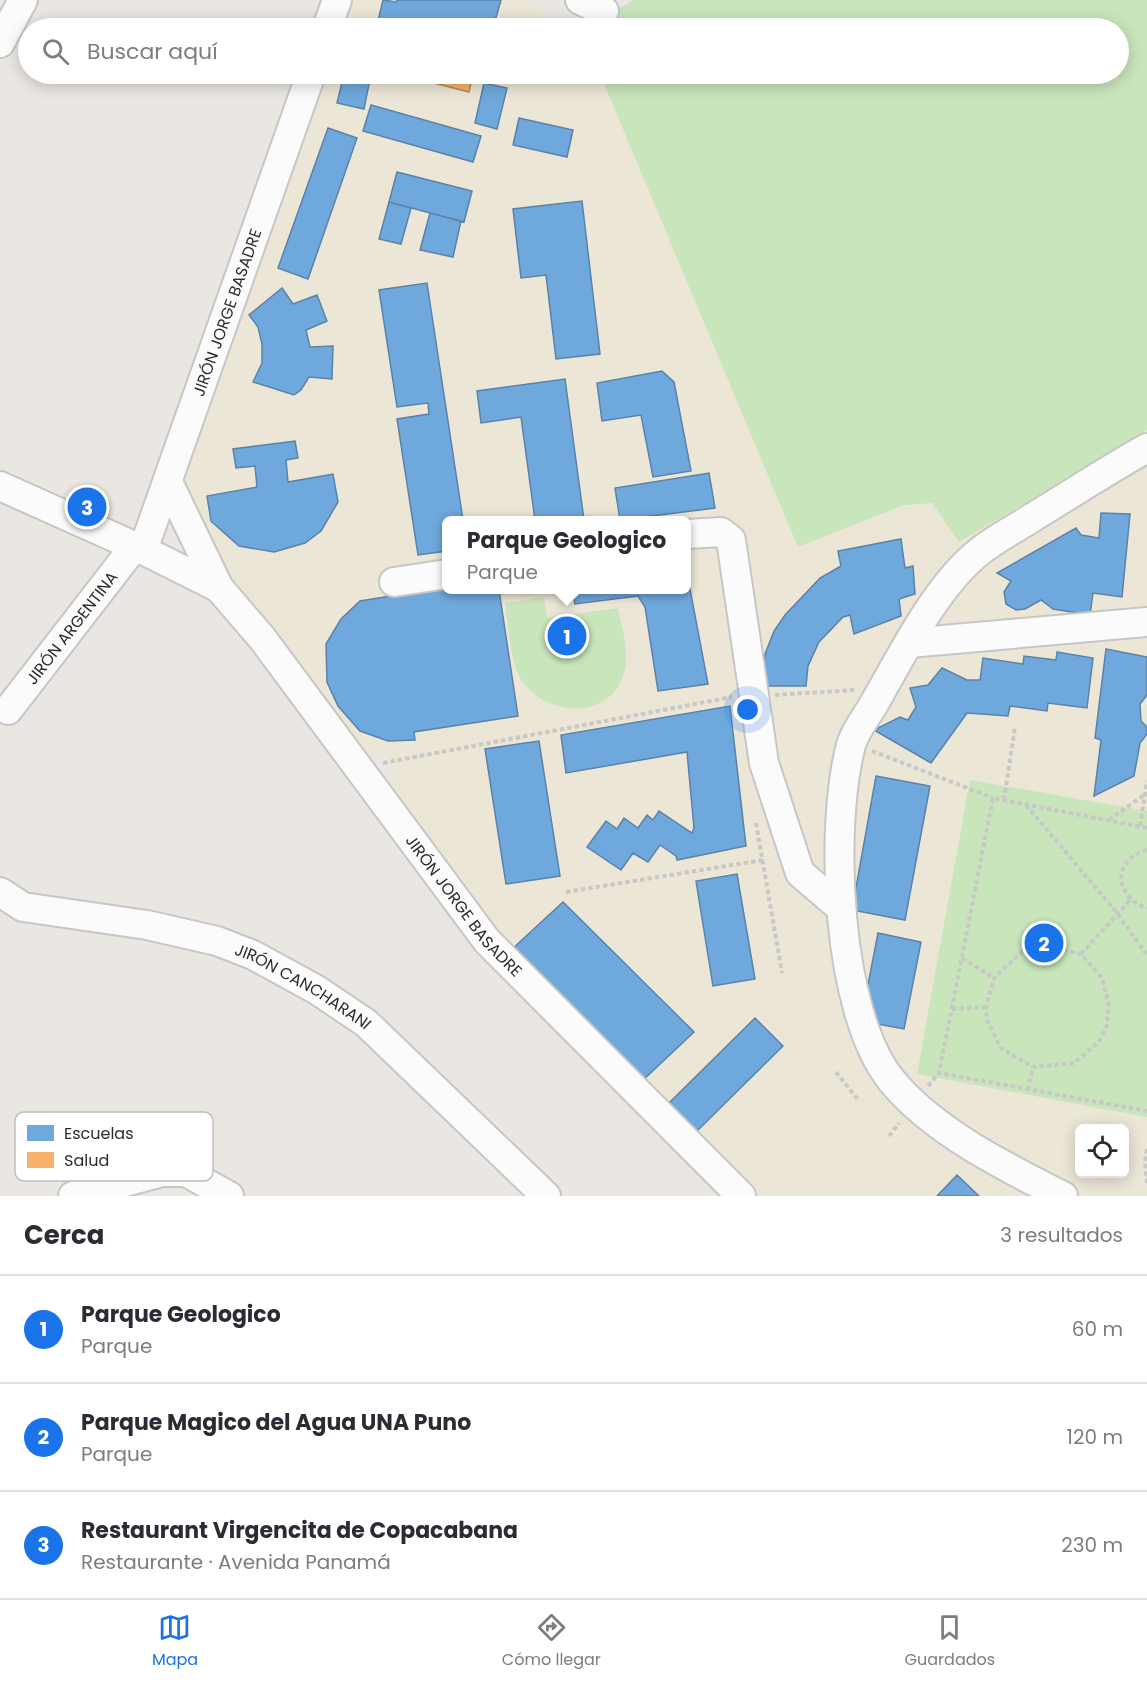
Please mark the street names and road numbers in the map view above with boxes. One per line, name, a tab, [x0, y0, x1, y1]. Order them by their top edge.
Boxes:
street label: JIRÓN JORGE BASADRE	[187, 226, 267, 399]
street label: JIRÓN ARGENTINA	[21, 566, 123, 689]
street label: JIRÓN JORGE BASADRE	[400, 830, 527, 982]
street label: JIRÓN CANCHARANI	[231, 938, 377, 1034]

